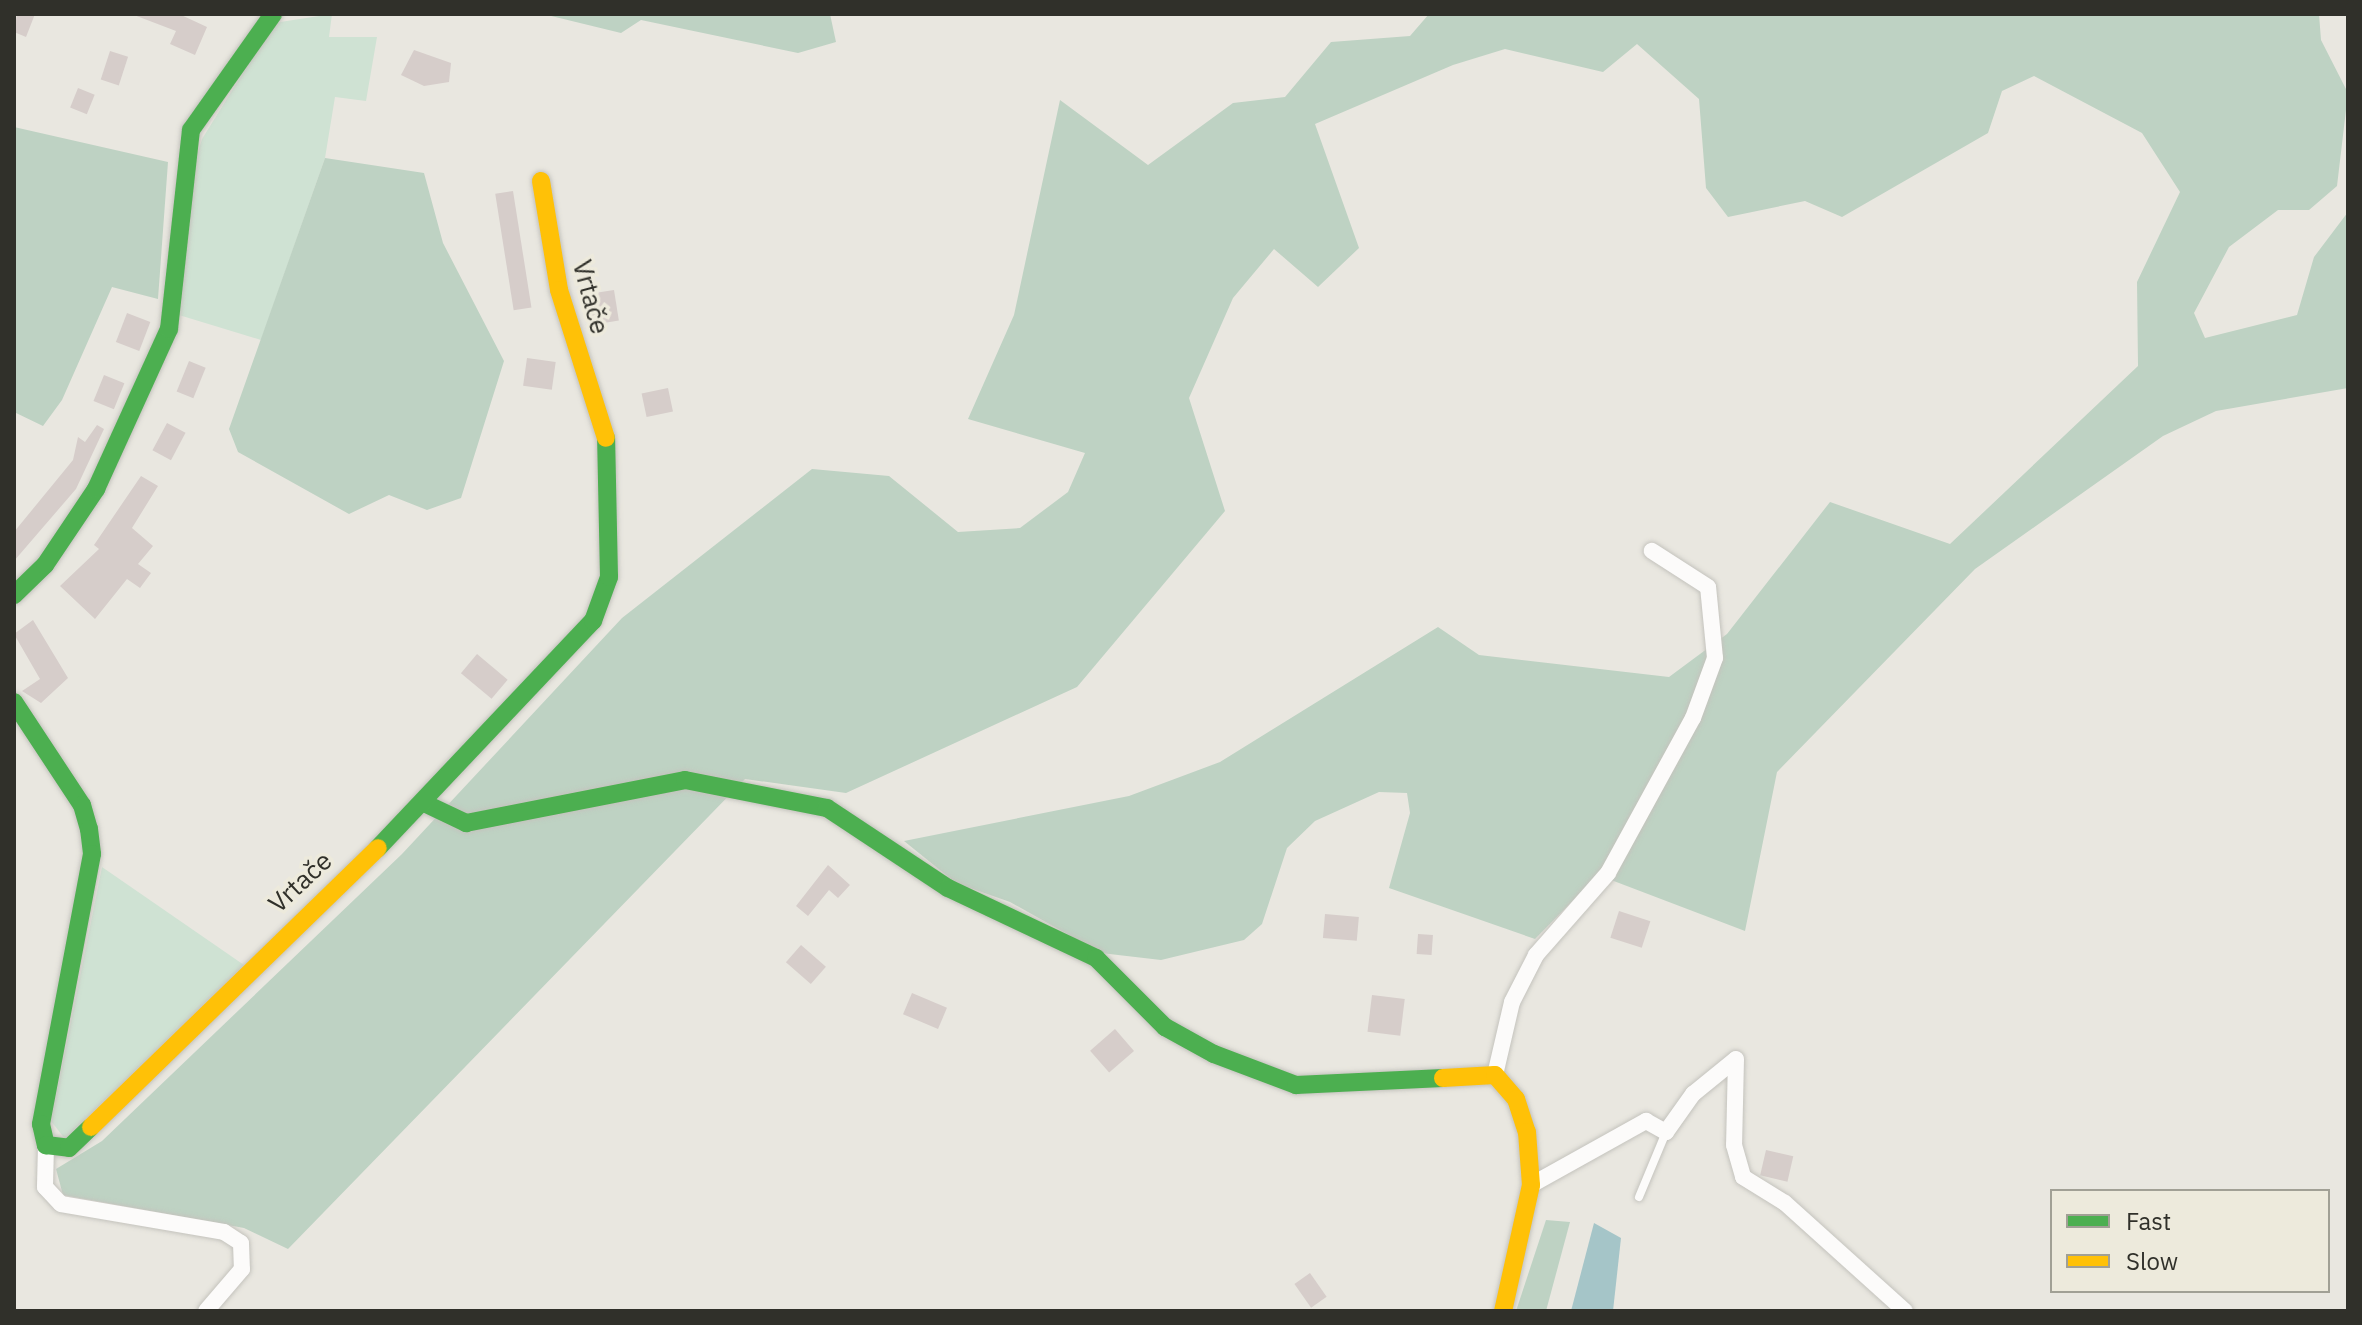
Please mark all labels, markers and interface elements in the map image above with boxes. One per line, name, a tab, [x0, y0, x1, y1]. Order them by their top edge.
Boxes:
street label: Vrtače	[566, 257, 616, 337]
street label: Vrtače	[262, 845, 338, 919]
legend	[2050, 1189, 2330, 1293]
text: Fast	[2126, 1205, 2171, 1237]
text: Slow	[2126, 1245, 2178, 1277]

